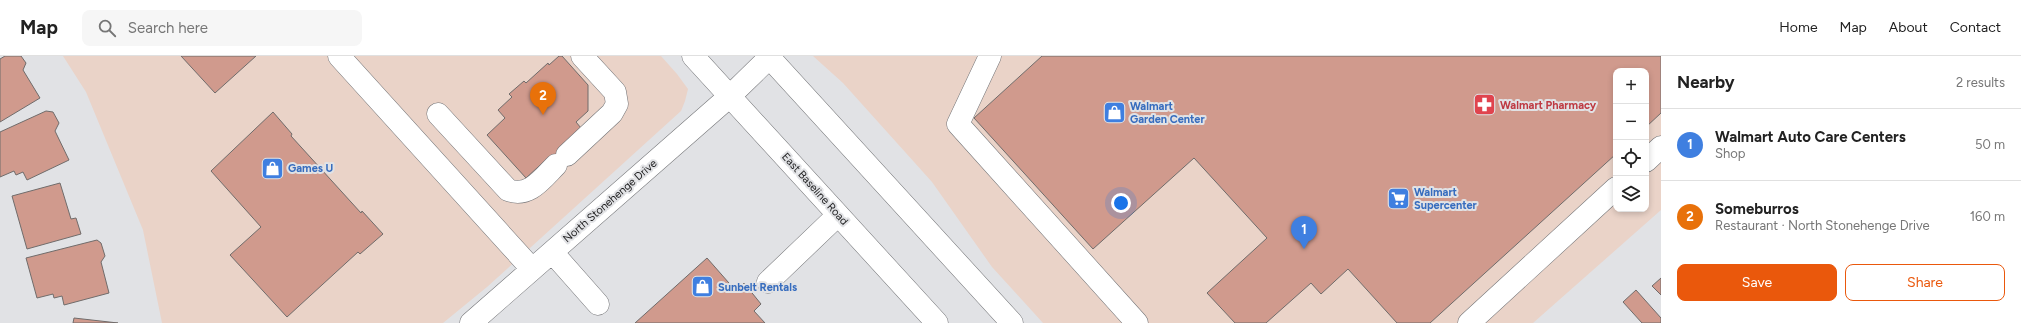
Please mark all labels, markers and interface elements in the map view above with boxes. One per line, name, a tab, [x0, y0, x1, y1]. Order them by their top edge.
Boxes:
search box	[82, 10, 362, 46]
text: Map	[20, 16, 58, 39]
icon: search	[96, 17, 118, 39]
text: Search here	[128, 19, 208, 37]
text: Home	[1779, 19, 1818, 36]
text: Map	[1840, 19, 1867, 36]
text: About	[1889, 19, 1928, 36]
text: Contact	[1950, 19, 2001, 36]
map controls	[1613, 68, 1649, 212]
button: +	[1613, 68, 1649, 104]
text: Nearby	[1677, 72, 1735, 92]
text: 2 results	[1956, 75, 2005, 90]
pin: 2	[530, 82, 556, 115]
pharmacy icon: Walmart Pharmacy	[1471, 92, 1497, 118]
shop icon: Walmart Garden Center	[1101, 99, 1127, 125]
place label: Walmart Pharmacy	[1500, 99, 1597, 112]
place label: Walmart Garden Center	[1130, 100, 1205, 126]
button: −	[1613, 104, 1649, 140]
text: Walmart Auto Care Centers	[1715, 128, 1906, 146]
text: 1	[1687, 137, 1693, 152]
text: 50 m	[1975, 137, 2005, 152]
button: locate	[1613, 140, 1649, 176]
text: Shop	[1715, 146, 1745, 161]
street label: East Baseline Road	[779, 150, 851, 228]
shop icon: Games U	[259, 155, 285, 181]
street label: North Stonehenge Drive	[560, 157, 660, 245]
place label: Games U	[288, 162, 333, 175]
button: layers	[1613, 176, 1649, 212]
supermarket icon: Walmart Supercenter	[1386, 185, 1412, 211]
place label: Walmart Supercenter	[1414, 186, 1478, 212]
your location	[1111, 193, 1131, 213]
text: Someburros	[1715, 200, 1799, 218]
text: 2	[1686, 209, 1694, 224]
text: 160 m	[1970, 209, 2005, 224]
pin: 1	[1291, 216, 1317, 249]
text: Restaurant · North Stonehenge Drive	[1715, 218, 1930, 233]
button: Save	[1677, 264, 1837, 301]
button: Share	[1845, 264, 2005, 301]
shop icon: Sunbelt Rentals	[690, 274, 716, 300]
place label: Sunbelt Rentals	[718, 281, 797, 294]

